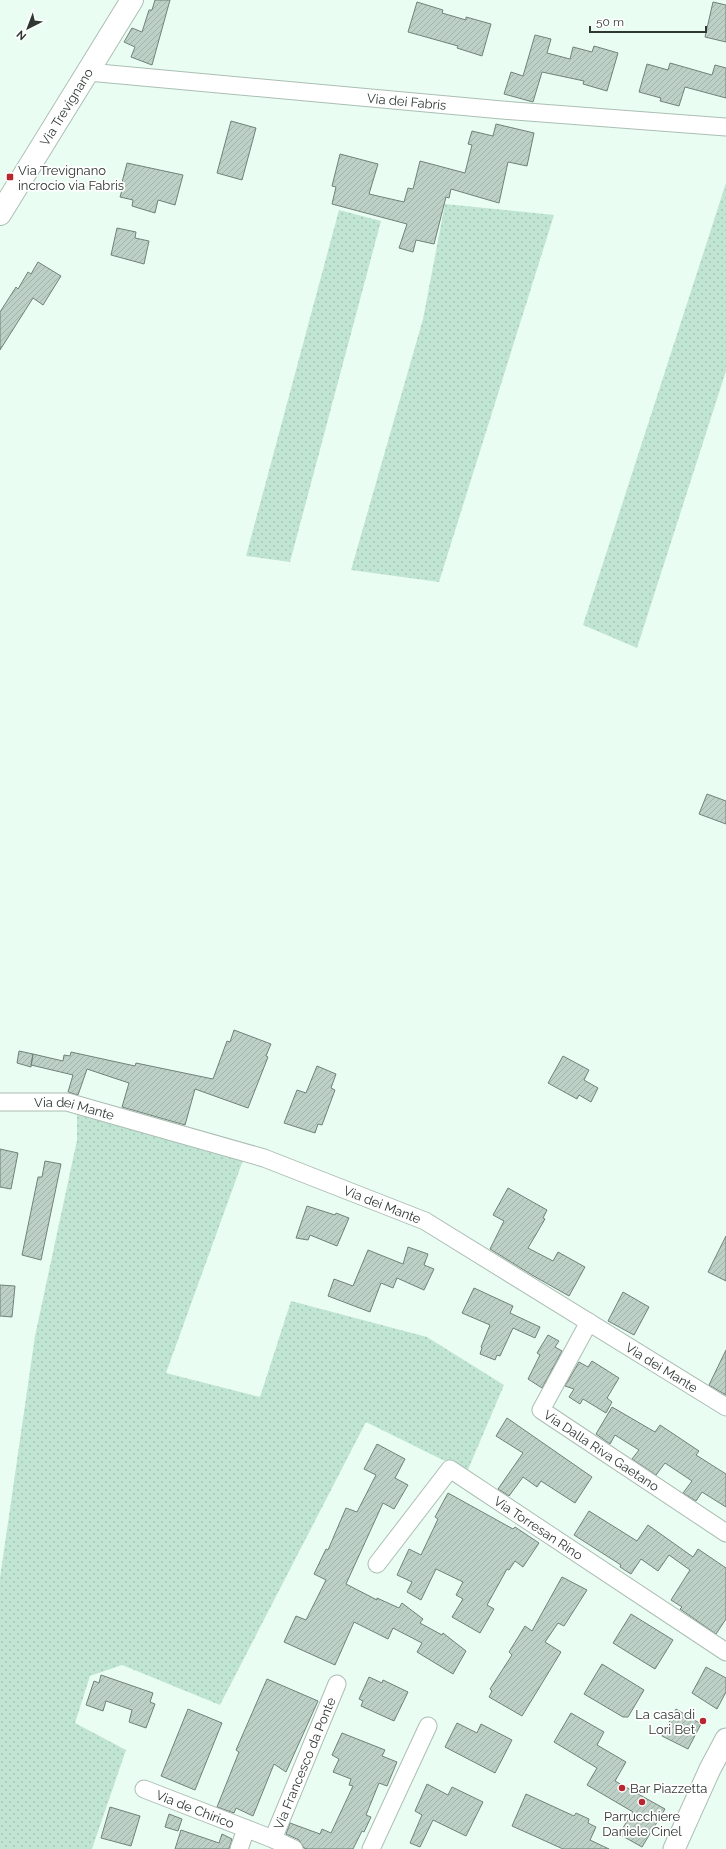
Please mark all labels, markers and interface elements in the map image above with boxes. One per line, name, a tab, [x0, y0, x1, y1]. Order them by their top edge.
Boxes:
north arrow	[8, 8, 48, 48]
scale bar	[590, 8, 706, 34]
text: 50 m	[596, 15, 624, 29]
text: N	[14, 27, 29, 43]
street label: Via Trevignano	[37, 65, 96, 148]
street label: Via dei Fabris	[366, 91, 447, 113]
place label: Via Trevignano incrocio via Fabris	[18, 163, 124, 193]
marker: Via Trevignano incrocio via Fabris	[5, 172, 15, 182]
street label: Via dei Mante	[34, 1095, 116, 1123]
street label: Via dei Mante	[341, 1183, 423, 1227]
street label: Via dei Mante	[623, 1340, 701, 1396]
street label: Via Dalla Riva Gaetano	[541, 1407, 662, 1495]
street label: Via Torresan Rino	[491, 1493, 586, 1563]
street label: Via Francesco da Ponte	[271, 1695, 339, 1832]
place label: La casa di Lori Bet	[635, 1707, 696, 1737]
marker: La casa di Lori Bet	[698, 1716, 708, 1726]
place label: Bar Piazzetta	[630, 1781, 707, 1796]
marker: Bar Piazzetta	[617, 1783, 627, 1793]
street label: Via de Chirico	[154, 1787, 237, 1831]
marker: Parrucchiere Daniele Cinel	[637, 1797, 647, 1807]
place label: Parrucchiere Daniele Cinel	[602, 1809, 682, 1839]

